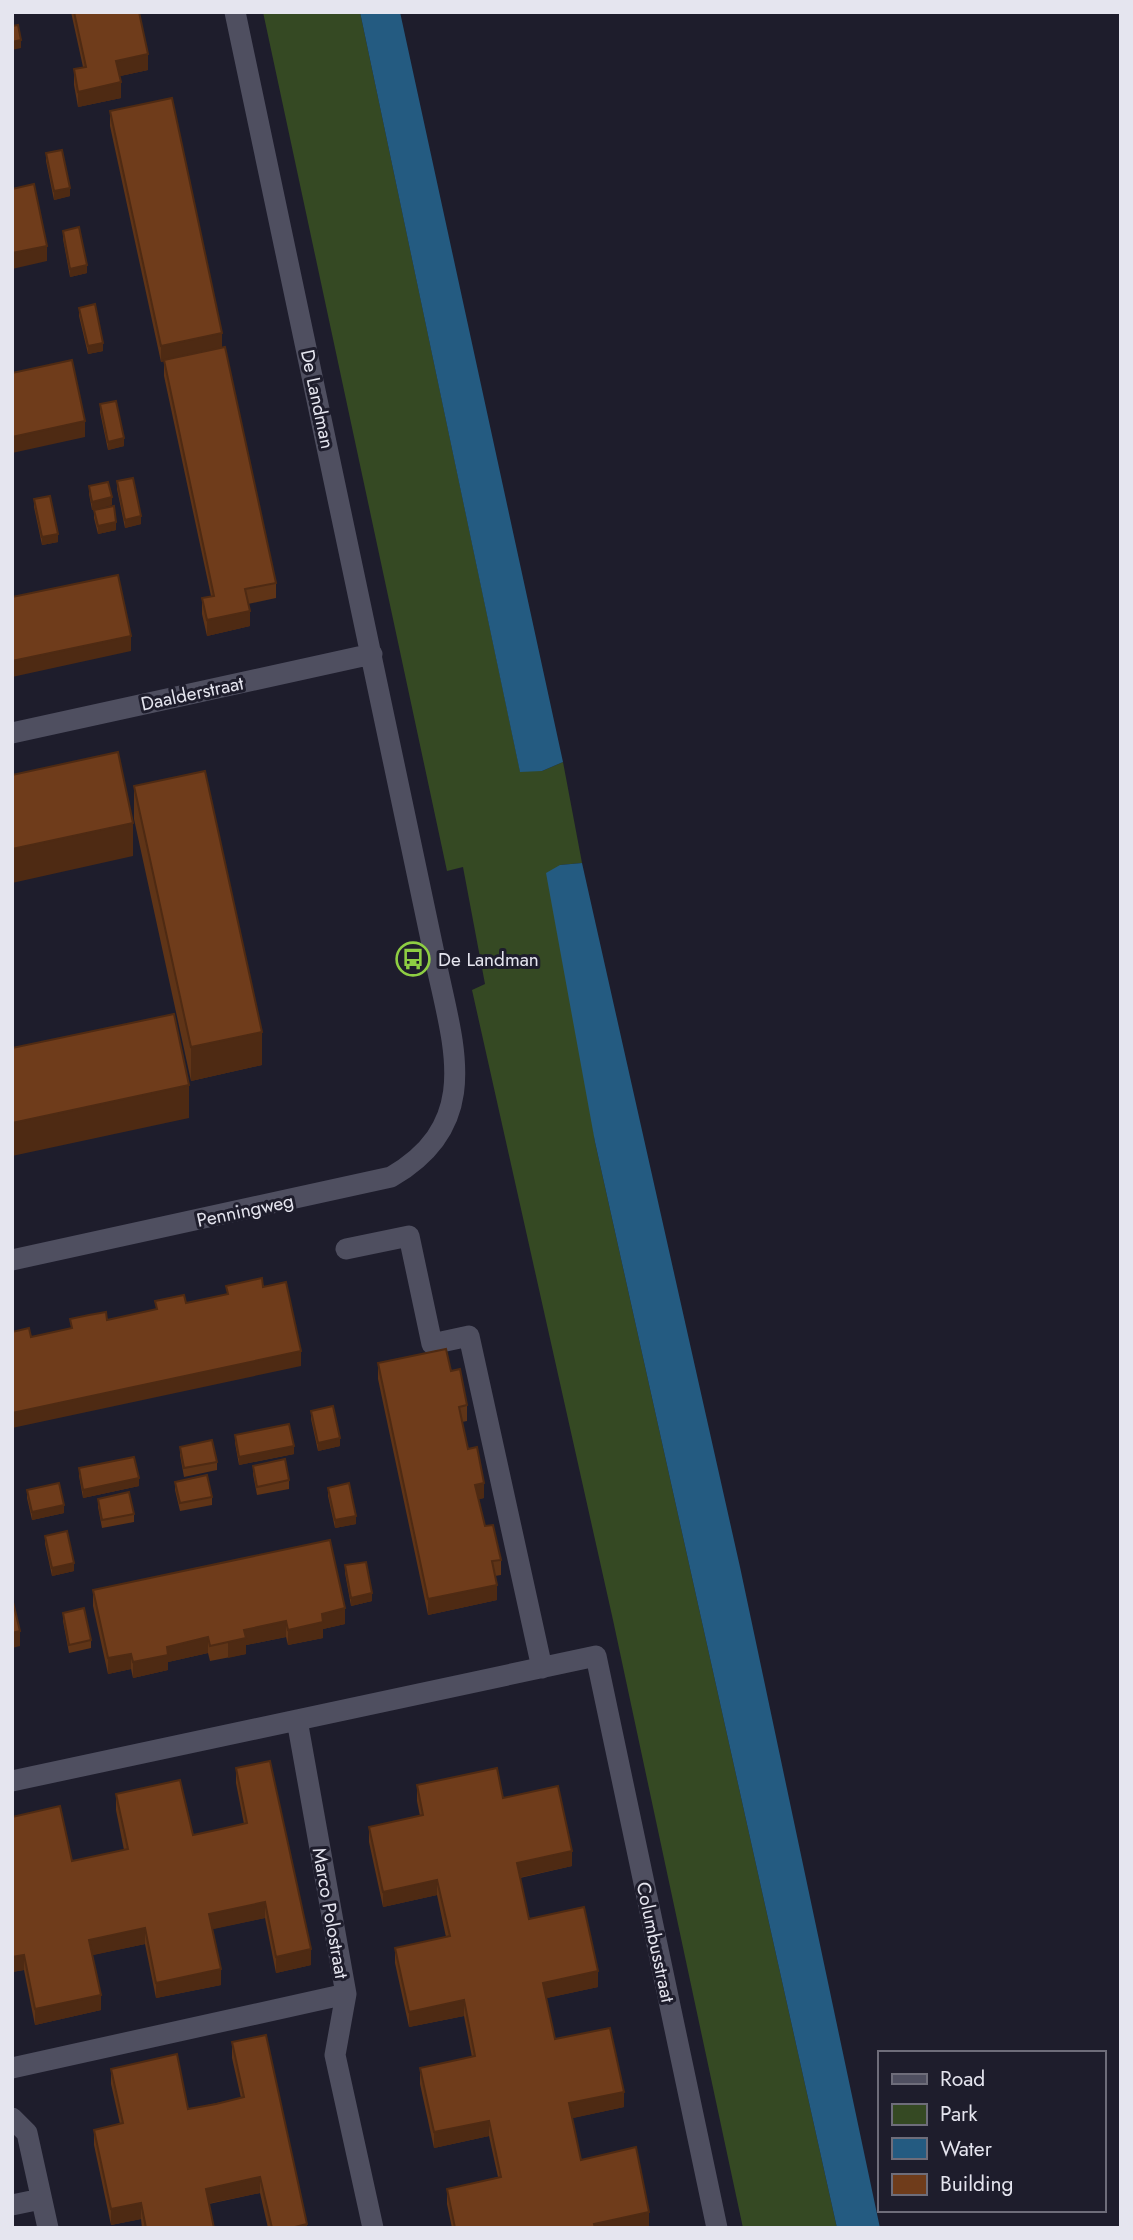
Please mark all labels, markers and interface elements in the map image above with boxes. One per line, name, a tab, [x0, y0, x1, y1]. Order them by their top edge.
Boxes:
street label: De Landman	[294, 347, 341, 451]
street label: Daalderstraat	[138, 669, 246, 718]
bus stop icon: De Landman	[394, 940, 432, 978]
place label: De Landman	[438, 946, 539, 973]
street label: Penningweg	[194, 1187, 296, 1234]
street label: Marco Polostraat	[306, 1846, 355, 1981]
street label: Columbusstraat	[630, 1879, 682, 2005]
legend	[878, 2051, 1105, 2212]
text: Road	[940, 2064, 985, 2094]
text: Park	[940, 2099, 978, 2129]
text: Water	[940, 2134, 993, 2164]
text: Building	[940, 2169, 1013, 2199]

